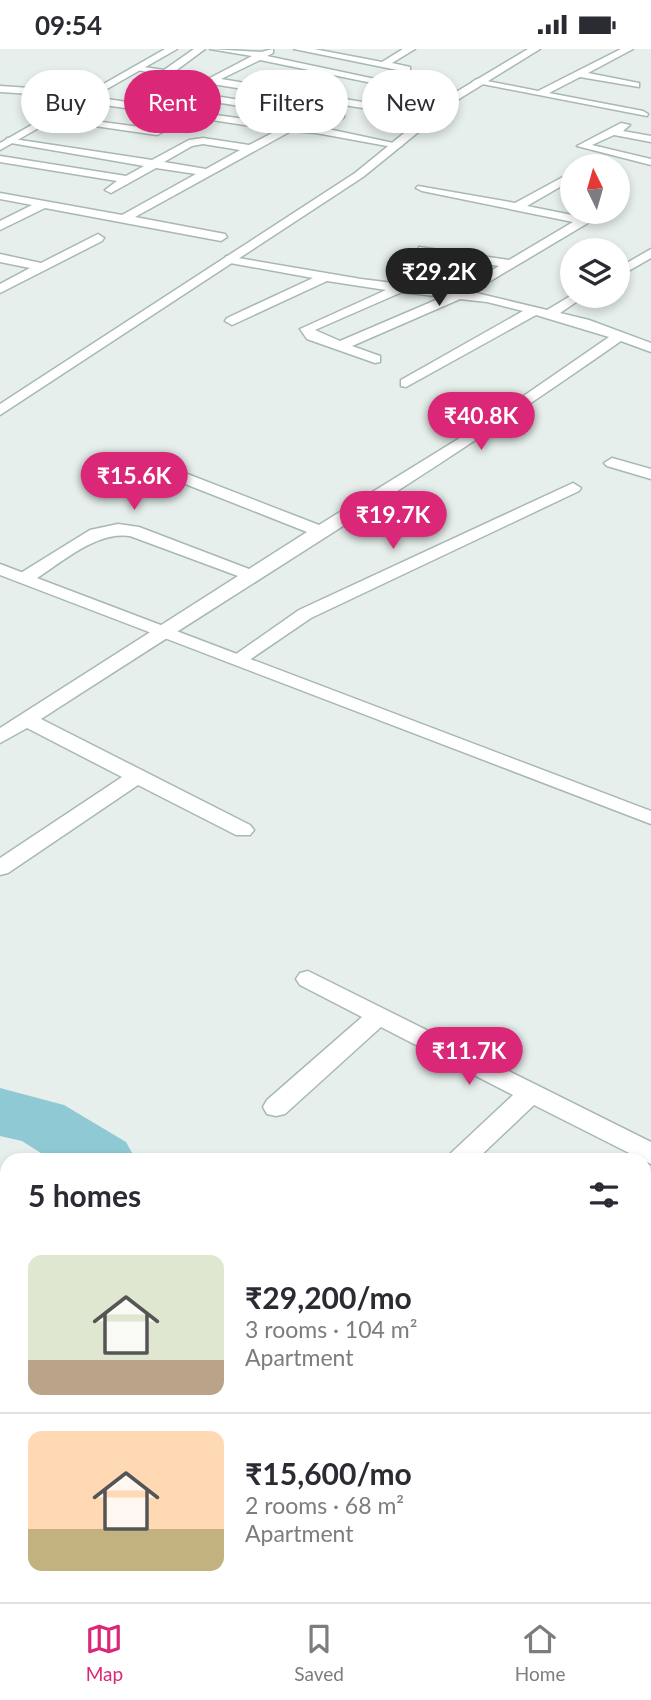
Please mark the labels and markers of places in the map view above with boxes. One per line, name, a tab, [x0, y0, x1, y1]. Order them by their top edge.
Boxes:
pin: ₹29.2K	[382, 249, 496, 308]
pin: ₹40.8K	[424, 393, 538, 452]
pin: ₹15.6K	[77, 453, 191, 512]
pin: ₹19.7K	[336, 491, 450, 551]
pin: ₹11.7K	[412, 1027, 526, 1087]

